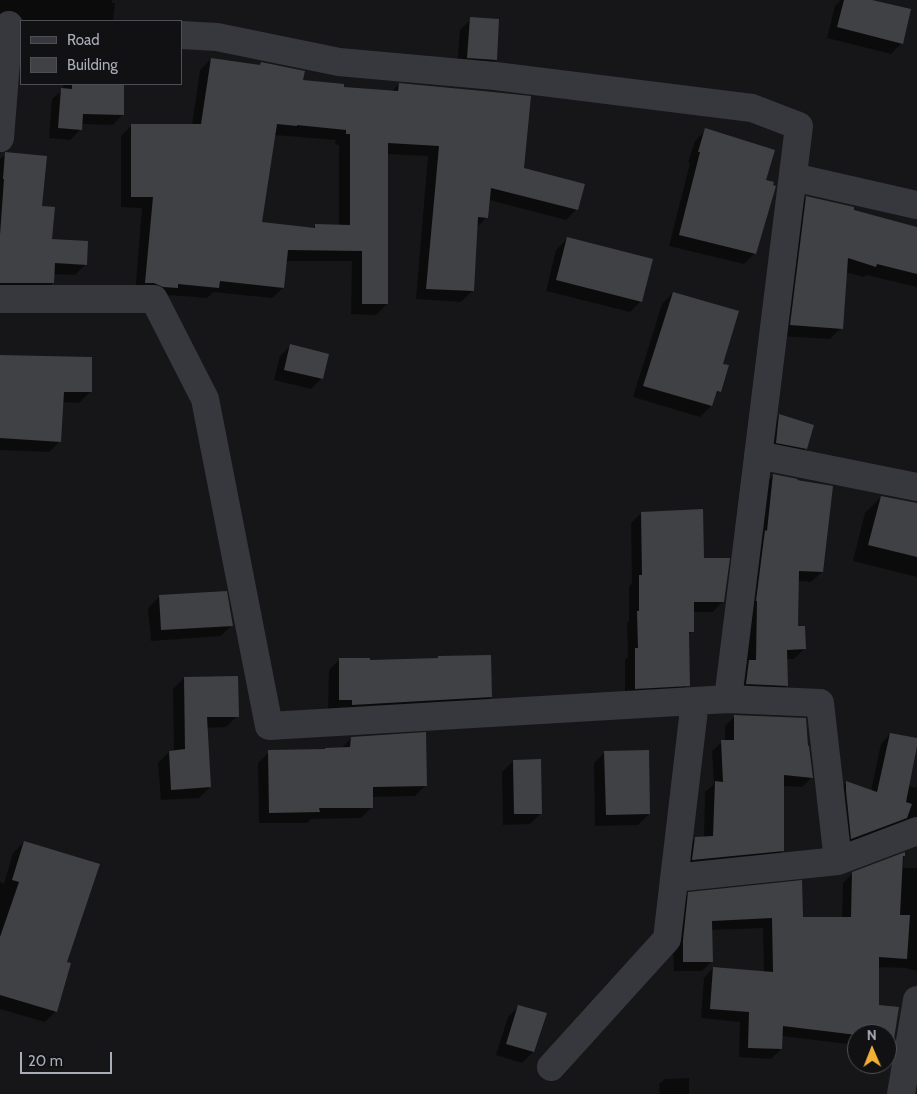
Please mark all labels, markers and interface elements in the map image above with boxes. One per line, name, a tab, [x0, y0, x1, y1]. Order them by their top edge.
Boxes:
legend	[20, 20, 182, 85]
text: Road	[67, 31, 100, 49]
text: Building	[67, 56, 118, 74]
north arrow	[847, 1024, 897, 1074]
text: N	[867, 1026, 877, 1044]
scale bar	[22, 1042, 115, 1074]
text: 20 m	[28, 1052, 63, 1070]

